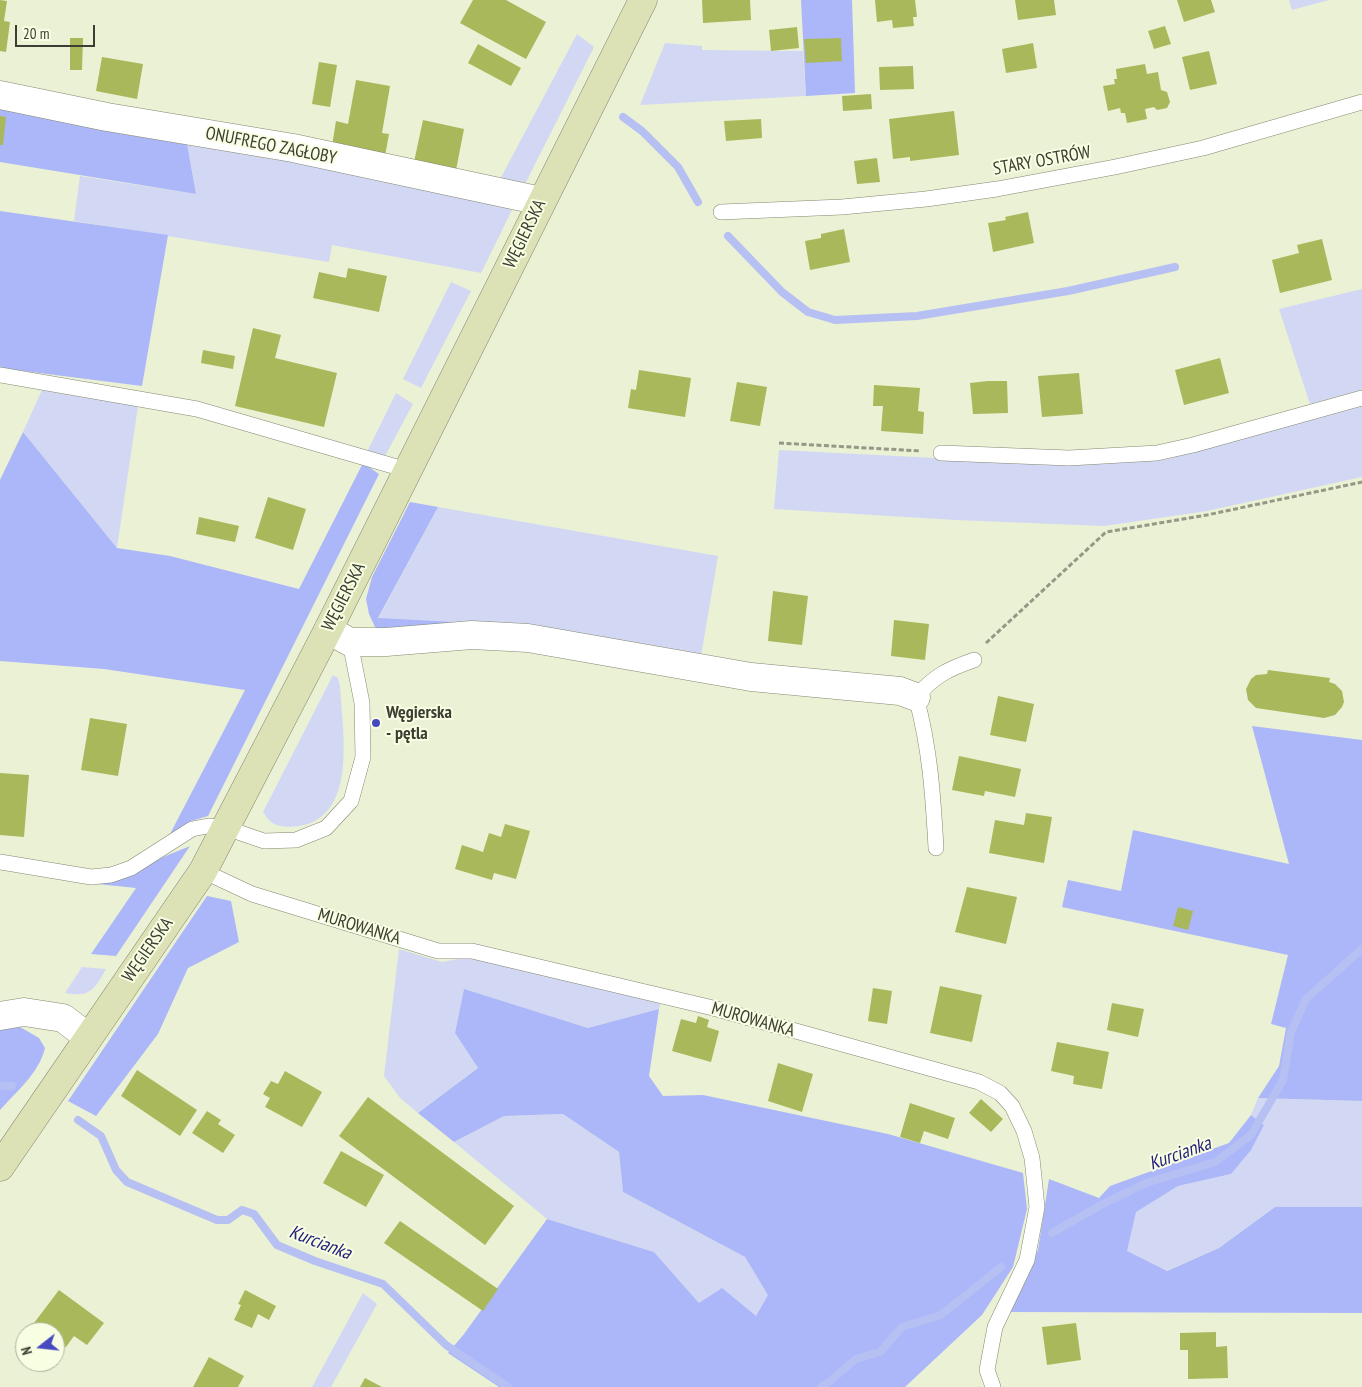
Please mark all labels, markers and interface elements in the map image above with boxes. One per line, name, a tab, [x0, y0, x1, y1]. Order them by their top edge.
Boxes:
scale bar	[18, 15, 98, 47]
text: 20 m	[23, 24, 49, 43]
street label: ONUFREGO ZAGŁOBY	[204, 123, 338, 169]
street label: STARY OSTRÓW	[992, 142, 1092, 180]
street label: WĘGIERSKA	[499, 196, 551, 272]
street label: WĘGIERSKA	[318, 559, 370, 635]
place label: Węgierska - pętla	[386, 702, 452, 744]
marker: Węgierska - pętla	[370, 717, 382, 729]
street label: MUROWANKA	[315, 904, 403, 950]
street label: WĘGIERSKA	[118, 914, 178, 986]
street label: MUROWANKA	[709, 998, 797, 1042]
water label: Kurcianka	[1146, 1132, 1214, 1176]
water label: Kurcianka	[286, 1221, 354, 1265]
north arrow	[15, 1322, 65, 1372]
text: N	[17, 1345, 36, 1357]

